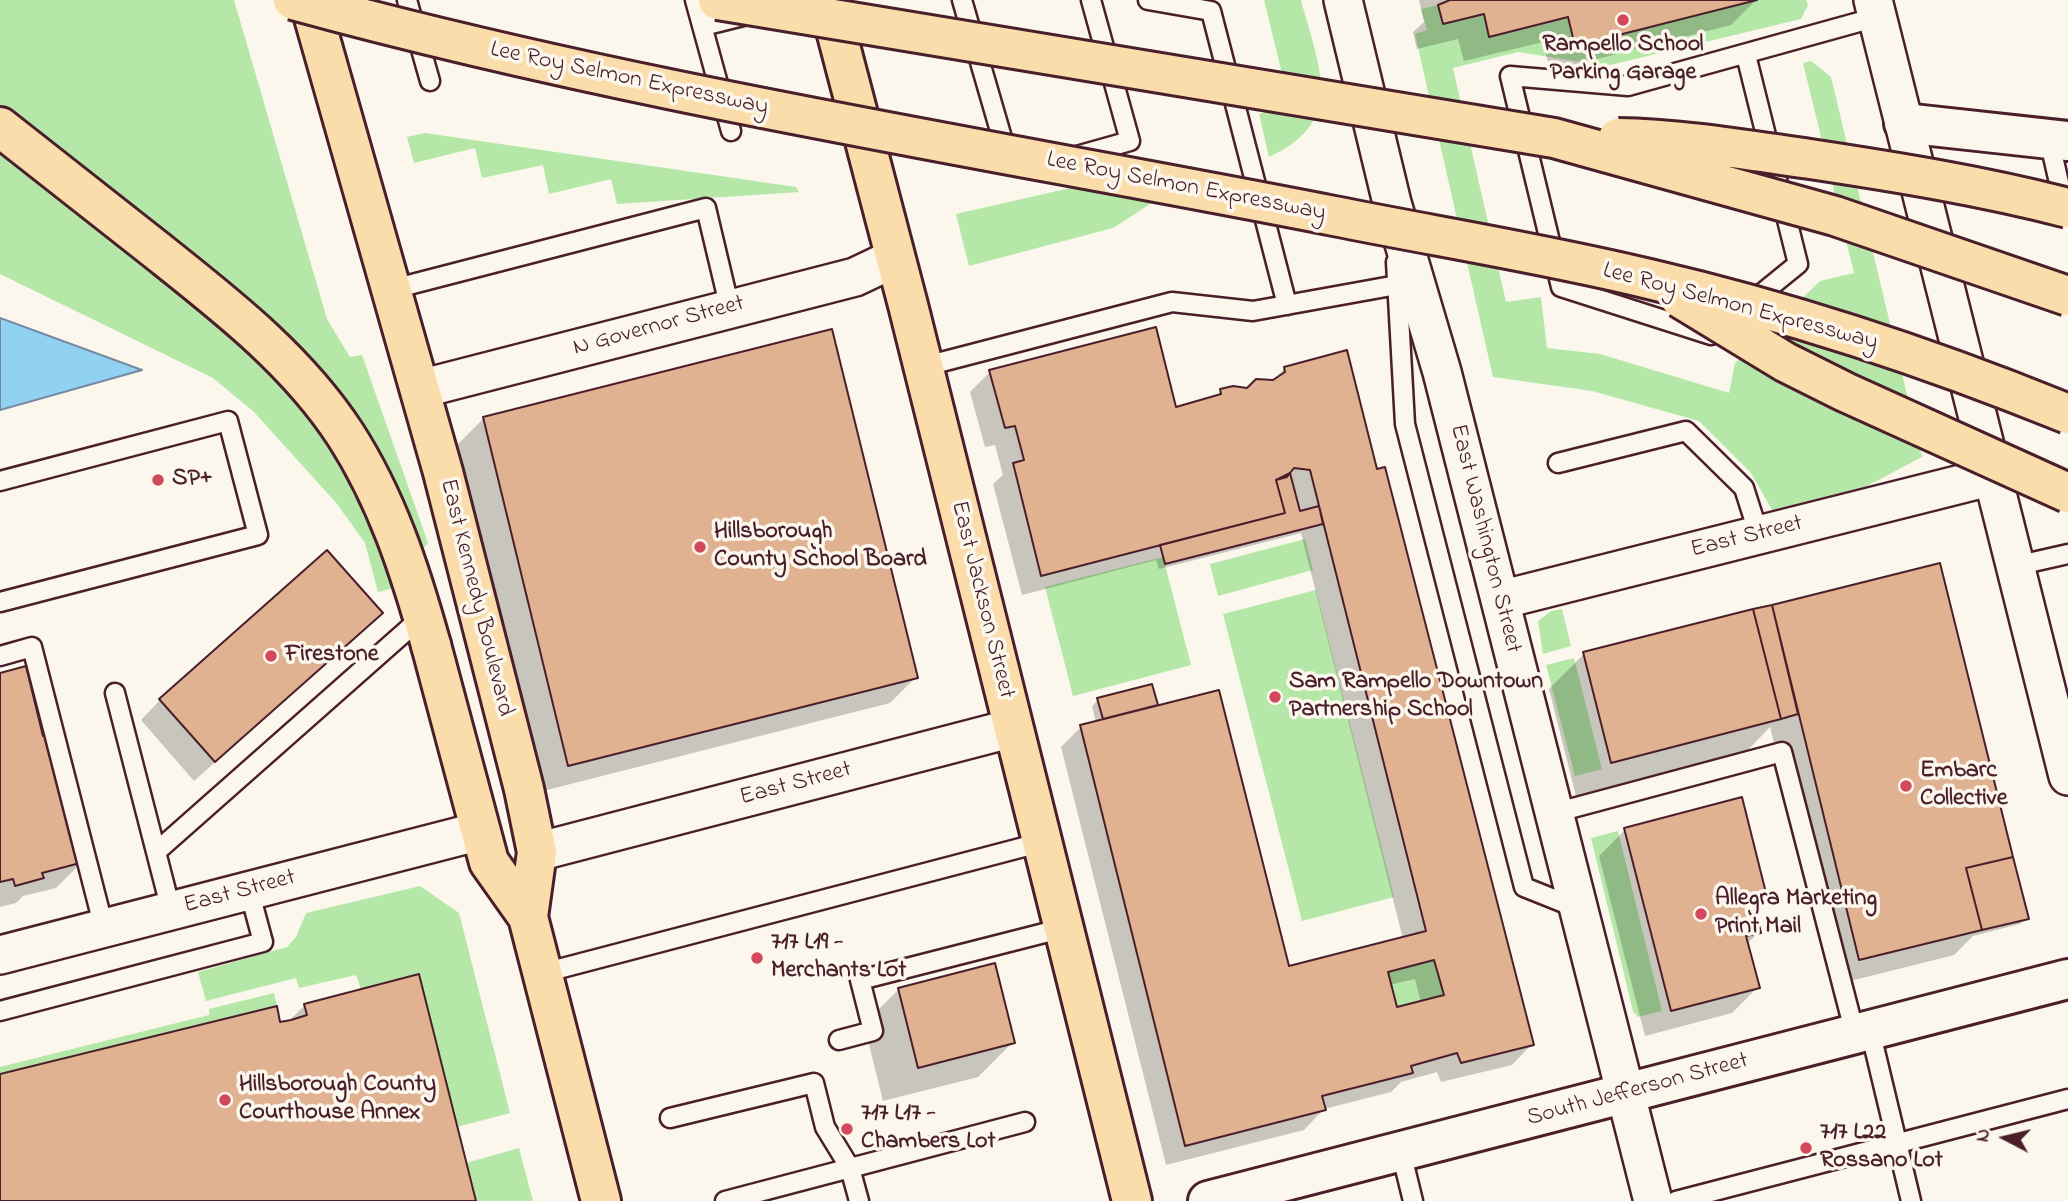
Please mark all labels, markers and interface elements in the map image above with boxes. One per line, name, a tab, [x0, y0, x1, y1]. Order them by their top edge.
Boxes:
marker: Rampello School Parking Garage	[1615, 12, 1631, 28]
place label: Rampello School Parking Garage	[1543, 32, 1703, 88]
street label: Lee Roy Selmon Expressway	[487, 36, 771, 124]
street label: Lee Roy Selmon Expressway	[1044, 147, 1328, 229]
street label: Lee Roy Selmon Expressway	[1599, 257, 1881, 359]
street label: N Governor Street	[570, 290, 748, 364]
street label: East Washington Street	[1442, 422, 1526, 656]
place label: SP+	[172, 466, 213, 494]
marker: SP+	[150, 472, 166, 488]
street label: East Kennedy Boulevard	[432, 476, 518, 720]
street label: East Jackson Street	[943, 498, 1019, 702]
street label: East Street	[1688, 510, 1806, 566]
place label: Hillsborough County School Board	[714, 519, 927, 575]
marker: Hillsborough County School Board	[692, 539, 708, 555]
place label: Firestone	[285, 642, 378, 670]
marker: Firestone	[263, 648, 279, 664]
place label: Sam Rampello Downtown Partnership School	[1289, 669, 1543, 725]
marker: Sam Rampello Downtown Partnership School	[1267, 689, 1283, 705]
street label: East Street	[737, 756, 855, 814]
place label: Embarc Collective	[1920, 758, 2008, 814]
marker: Embarc Collective	[1898, 778, 1914, 794]
street label: East Street	[181, 864, 299, 922]
place label: Allegra Marketing Print Mail	[1715, 886, 1877, 942]
marker: Allegra Marketing Print Mail	[1693, 906, 1709, 922]
place label: 717 L19 - Merchants Lot	[771, 930, 906, 986]
marker: 717 L19 - Merchants Lot	[749, 950, 765, 966]
street label: South Jefferson Street	[1524, 1048, 1752, 1134]
place label: Hillsborough County Courthouse Annex	[239, 1072, 436, 1128]
marker: Hillsborough County Courthouse Annex	[217, 1092, 233, 1108]
place label: 717 L17 - Chambers Lot	[861, 1101, 996, 1157]
north arrow	[1970, 1103, 2040, 1173]
place label: 717 L22 Rossano Lot	[1820, 1120, 1943, 1176]
marker: 717 L17 - Chambers Lot	[839, 1121, 855, 1137]
text: N	[1969, 1127, 1998, 1143]
marker: 717 L22 Rossano Lot	[1798, 1140, 1814, 1156]

